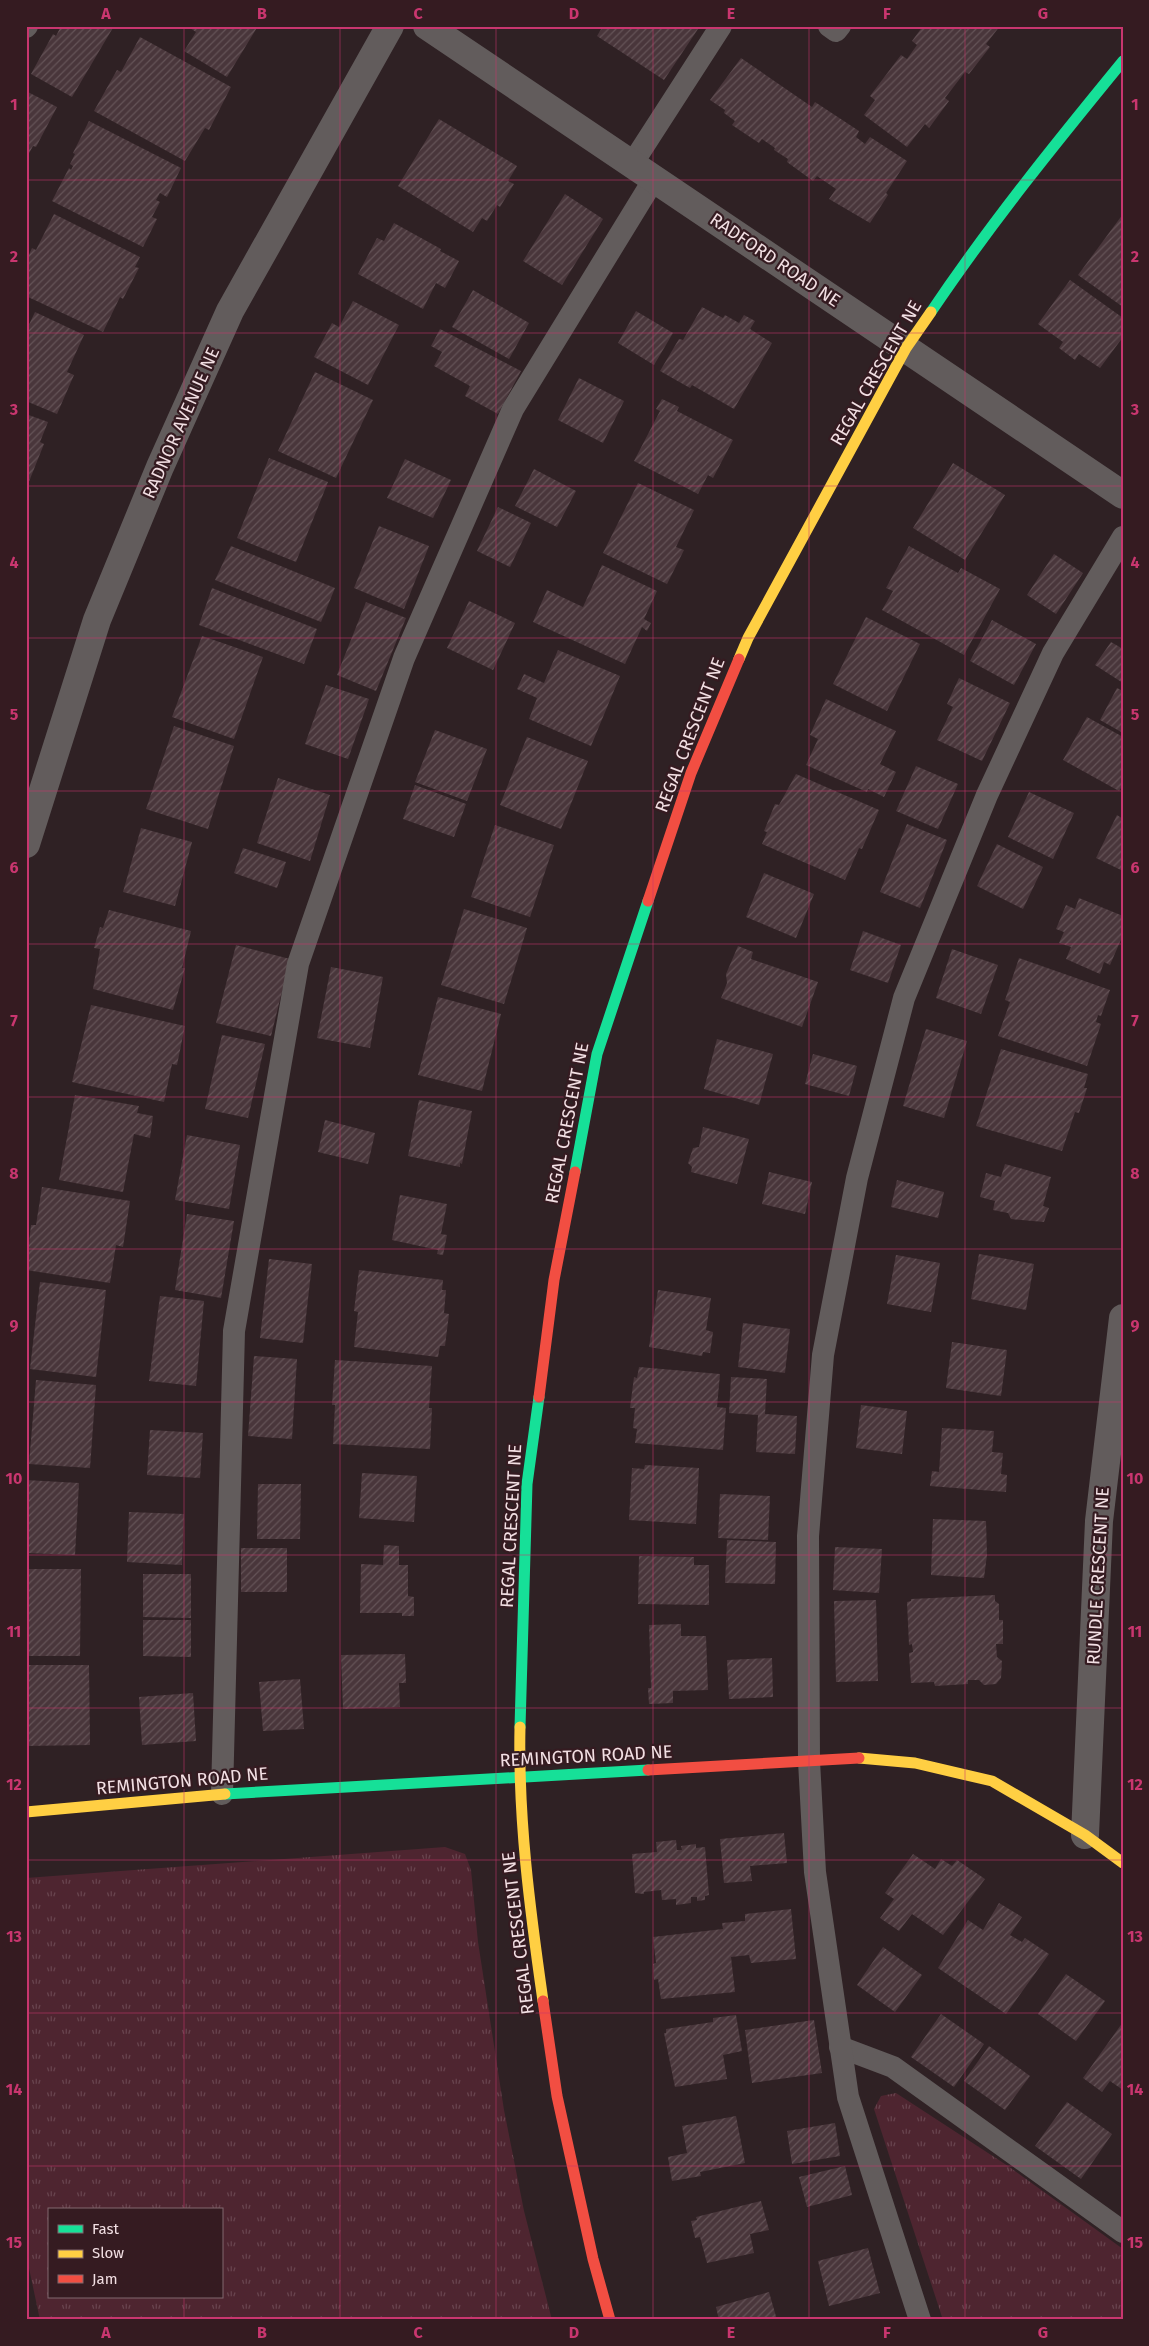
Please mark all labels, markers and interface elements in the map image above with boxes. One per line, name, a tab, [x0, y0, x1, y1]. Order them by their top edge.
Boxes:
text: A	[100, 4, 111, 23]
text: B	[257, 4, 267, 23]
text: C	[413, 4, 423, 23]
text: D	[569, 4, 579, 23]
text: E	[727, 4, 735, 23]
text: F	[883, 4, 891, 23]
text: G	[1038, 4, 1048, 23]
text: 1	[10, 95, 18, 114]
text: 1	[1131, 95, 1139, 114]
street label: RADFORD ROAD NE	[706, 208, 844, 312]
text: 2	[10, 247, 18, 266]
text: 2	[1131, 247, 1139, 266]
street label: REGAL CRESCENT NE	[825, 297, 927, 449]
street label: RADNOR AVENUE NE	[138, 344, 224, 502]
text: 3	[9, 400, 18, 419]
text: 3	[1130, 400, 1139, 419]
text: 4	[9, 553, 19, 572]
text: 4	[1130, 553, 1140, 572]
street label: REGAL CRESCENT NE	[650, 655, 730, 815]
text: 5	[10, 705, 19, 724]
text: 5	[1131, 705, 1140, 724]
text: 6	[9, 858, 19, 877]
text: 6	[1130, 858, 1140, 877]
text: 7	[10, 1011, 18, 1030]
text: 7	[1131, 1011, 1139, 1030]
street label: REGAL CRESCENT NE	[541, 1040, 593, 1206]
text: 8	[9, 1164, 19, 1183]
text: 8	[1130, 1164, 1140, 1183]
text: 9	[10, 1316, 19, 1335]
text: 9	[1131, 1316, 1140, 1335]
street label: REGAL CRESCENT NE	[496, 1444, 526, 1608]
text: 10	[6, 1469, 22, 1488]
text: 10	[1127, 1469, 1143, 1488]
street label: RUNDLE CRESCENT NE	[1082, 1486, 1114, 1666]
text: 11	[7, 1622, 21, 1641]
text: 11	[1128, 1622, 1142, 1641]
street label: REMINGTON ROAD NE	[499, 1740, 673, 1772]
street label: REMINGTON ROAD NE	[95, 1763, 269, 1799]
text: 12	[6, 1775, 22, 1794]
text: 12	[1127, 1775, 1143, 1794]
street label: REGAL CRESCENT NE	[497, 1850, 539, 2016]
text: 13	[6, 1927, 22, 1946]
text: 13	[1127, 1927, 1143, 1946]
text: 14	[6, 2080, 22, 2099]
text: 14	[1127, 2080, 1143, 2099]
legend	[48, 2208, 222, 2298]
text: Fast	[92, 2220, 119, 2238]
text: 15	[6, 2233, 22, 2252]
text: 15	[1127, 2233, 1143, 2252]
text: Slow	[92, 2244, 124, 2262]
text: Jam	[92, 2270, 118, 2288]
text: A	[100, 2323, 111, 2342]
text: B	[257, 2323, 267, 2342]
text: C	[413, 2323, 423, 2342]
text: D	[569, 2323, 579, 2342]
text: E	[727, 2323, 735, 2342]
text: F	[883, 2323, 891, 2342]
text: G	[1038, 2323, 1048, 2342]

